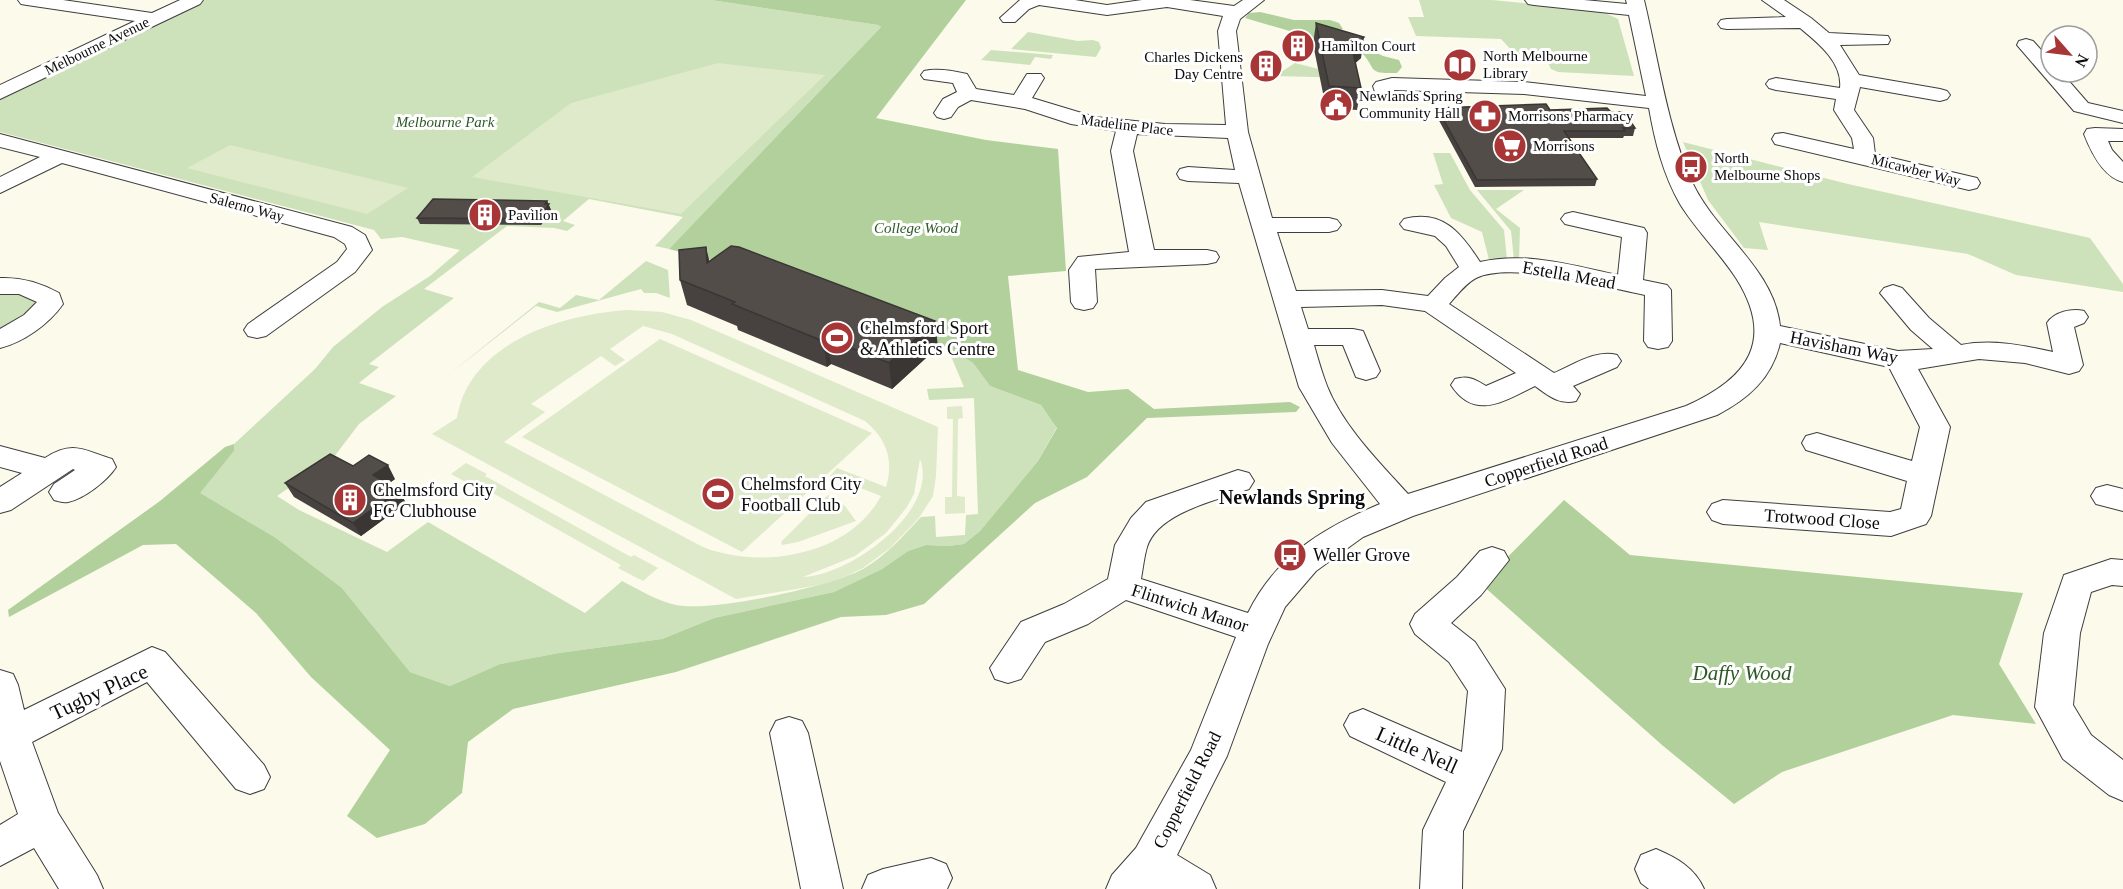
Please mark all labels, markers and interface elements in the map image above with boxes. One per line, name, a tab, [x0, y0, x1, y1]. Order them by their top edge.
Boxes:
street label: Melbourne Avenue	[42, 14, 152, 78]
north arrow	[2039, 24, 2099, 84]
building icon: Hamilton Court	[1280, 28, 1316, 64]
place label: Hamilton Court	[1321, 38, 1416, 54]
library icon: North Melbourne Library	[1442, 47, 1478, 83]
building icon: Charles Dickens Day Centre	[1248, 48, 1284, 84]
place label: North Melbourne Library	[1483, 48, 1588, 81]
place label: Charles Dickens Day Centre	[1144, 49, 1243, 82]
text: N	[2071, 52, 2092, 70]
public building icon: Newlands Spring Community Hall	[1318, 87, 1354, 123]
place label: Newlands Spring Community Hall	[1359, 88, 1463, 121]
pharmacy icon: Morrisons Pharmacy	[1467, 98, 1503, 134]
place label: Morrisons Pharmacy	[1508, 108, 1634, 124]
street label: Madeline Place	[1080, 111, 1174, 139]
park label: Melbourne Park	[395, 114, 495, 130]
supermarket icon: Morrisons	[1492, 128, 1528, 164]
place label: Morrisons	[1533, 138, 1595, 154]
bus stop icon: North Melbourne Shops	[1673, 149, 1709, 185]
place label: North Melbourne Shops	[1714, 150, 1820, 183]
street label: Micawber Way	[1870, 151, 1963, 189]
street label: Salerno Way	[208, 189, 286, 225]
building icon: Pavilion	[467, 197, 503, 233]
place label: Pavilion	[508, 207, 559, 223]
park label: College Wood	[874, 220, 959, 236]
street label: Estella Mead	[1521, 257, 1617, 293]
place label: Chelmsford Sport & Athletics Centre	[860, 318, 995, 359]
sports icon: Chelmsford Sport & Athletics Centre	[819, 320, 855, 356]
street label: Havisham Way	[1788, 327, 1900, 367]
street label: Copperfield Road	[1482, 433, 1610, 491]
place label: Chelmsford City Football Club	[741, 474, 862, 515]
sports icon: Chelmsford City Football Club	[700, 476, 736, 512]
place label: Chelmsford City FC Clubhouse	[373, 480, 494, 521]
building icon: Chelmsford City FC Clubhouse	[332, 482, 368, 518]
district label: Newlands Spring	[1219, 486, 1365, 509]
street label: Trotwood Close	[1764, 505, 1880, 533]
bus stop icon: Weller Grove	[1272, 537, 1308, 573]
place label: Weller Grove	[1313, 545, 1410, 565]
street label: Flintwich Manor	[1129, 580, 1251, 636]
street label: Tugby Place	[46, 659, 152, 725]
park label: Daffy Wood	[1692, 661, 1792, 685]
street label: Little Nell	[1372, 721, 1462, 779]
street label: Copperfield Road	[1149, 728, 1225, 852]

